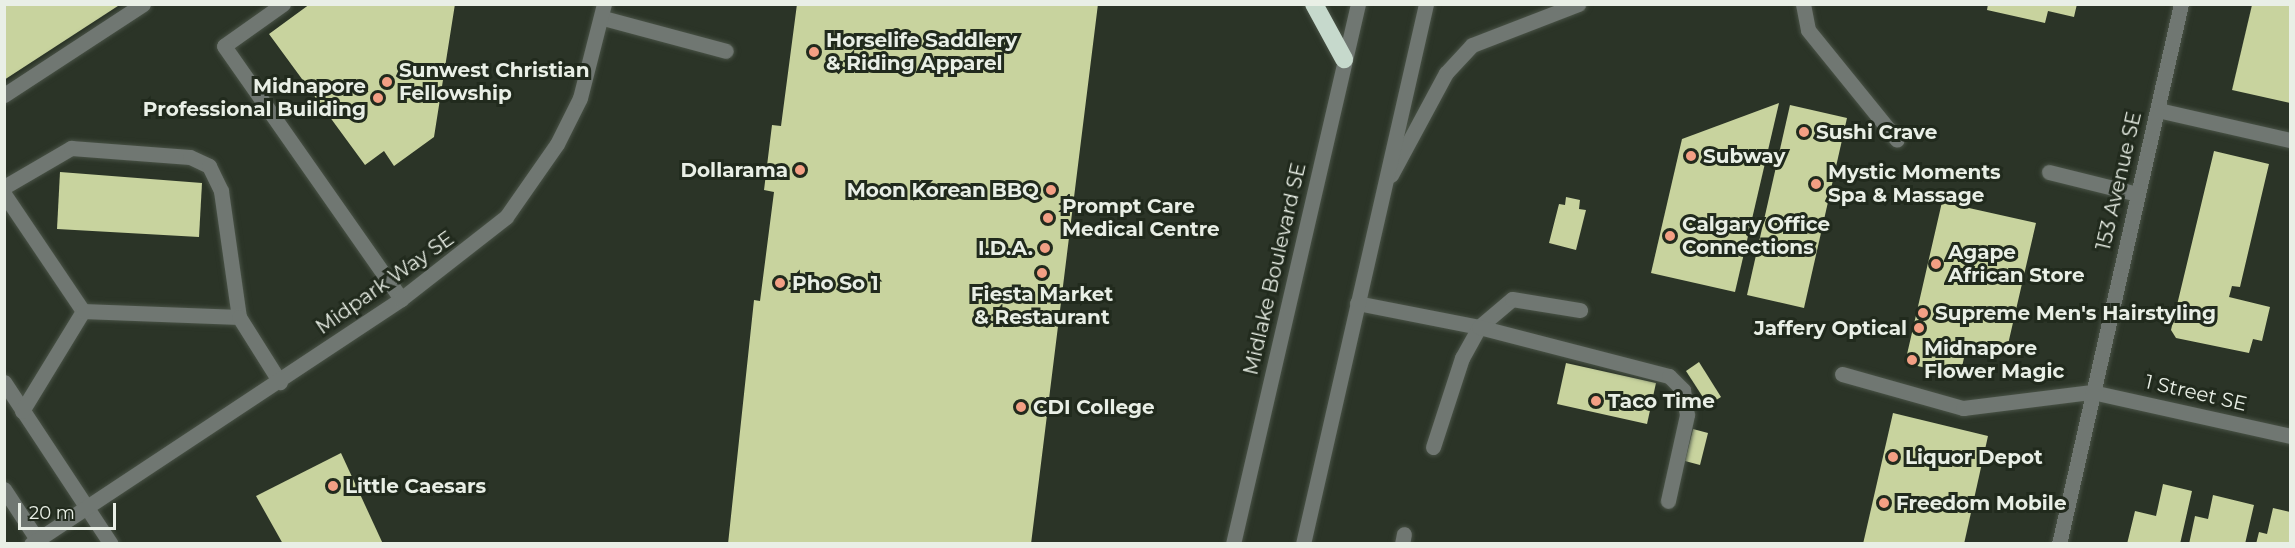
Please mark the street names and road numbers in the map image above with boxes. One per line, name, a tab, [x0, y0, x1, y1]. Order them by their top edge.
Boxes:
street label: 153 Avenue SE	[2091, 109, 2147, 253]
street label: Midlake Boulevard SE	[1239, 161, 1311, 377]
street label: Midpark Way SE	[311, 227, 459, 339]
street label: 1 Street SE	[2143, 370, 2249, 416]

